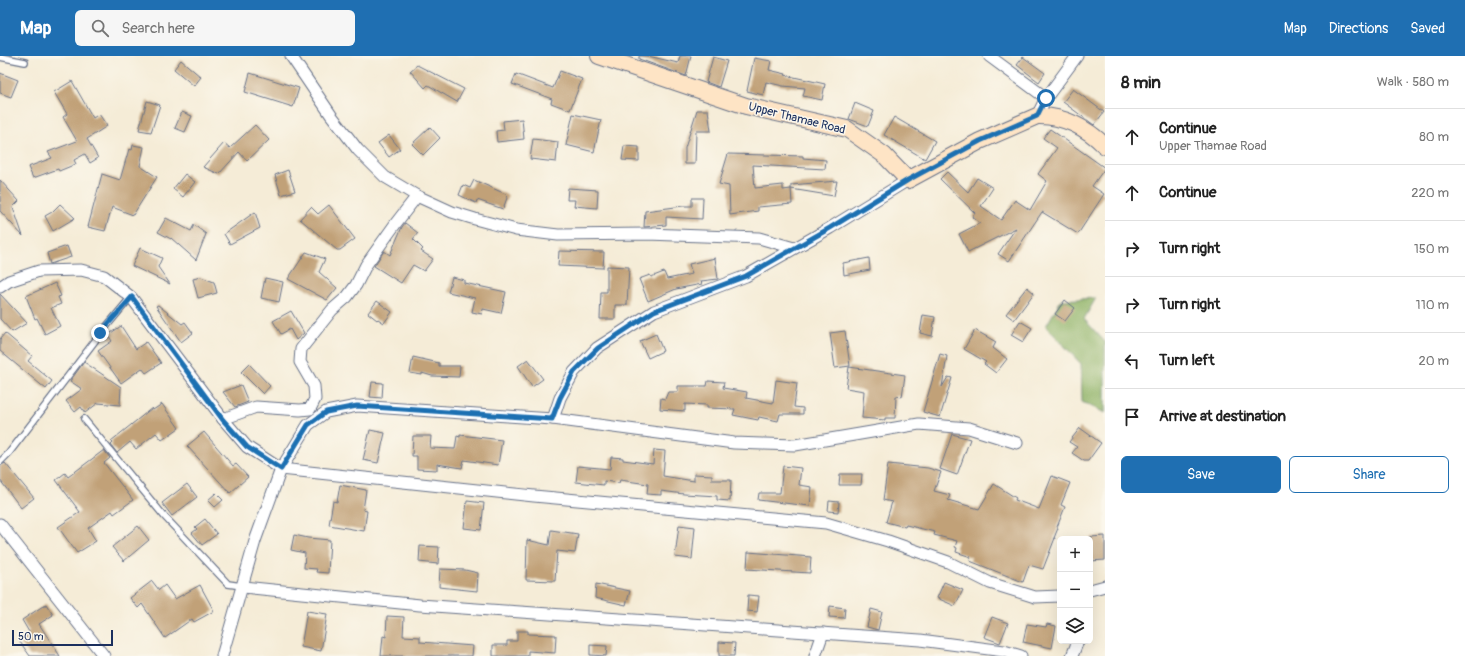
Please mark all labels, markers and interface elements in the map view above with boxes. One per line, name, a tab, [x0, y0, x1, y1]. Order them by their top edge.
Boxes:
search box	[75, 10, 355, 46]
text: Map	[20, 16, 51, 40]
icon: search	[89, 17, 111, 39]
text: Search here	[121, 19, 195, 38]
text: Map	[1284, 20, 1307, 37]
text: Directions	[1329, 20, 1388, 37]
text: Saved	[1410, 20, 1445, 37]
text: 8 min	[1121, 72, 1161, 93]
text: Walk · 580 m	[1377, 74, 1449, 90]
route start	[1037, 89, 1055, 107]
street label: Upper Thamae Road	[747, 99, 847, 138]
text: Continue	[1159, 119, 1217, 138]
icon: ahead	[1121, 126, 1143, 148]
text: 80 m	[1419, 129, 1449, 145]
text: Upper Thamae Road	[1159, 138, 1267, 154]
icon: ahead	[1121, 182, 1143, 204]
text: Continue	[1159, 183, 1217, 202]
text: 220 m	[1411, 185, 1449, 201]
icon: right	[1121, 238, 1143, 260]
text: Turn right	[1159, 239, 1220, 258]
text: 150 m	[1414, 241, 1449, 257]
icon: right	[1121, 294, 1143, 316]
text: Turn right	[1159, 295, 1220, 314]
text: 110 m	[1416, 297, 1449, 313]
route end	[91, 324, 109, 342]
icon: left	[1121, 350, 1143, 372]
text: Turn left	[1159, 351, 1215, 370]
text: 20 m	[1418, 353, 1449, 369]
icon: arrive	[1121, 406, 1143, 428]
text: Arrive at destination	[1159, 407, 1286, 426]
button: Save	[1121, 456, 1281, 493]
button: Share	[1289, 456, 1449, 493]
map controls	[1057, 536, 1093, 644]
button: +	[1057, 536, 1093, 572]
button: −	[1057, 572, 1093, 608]
button: layers	[1057, 608, 1093, 644]
scale bar	[12, 628, 113, 647]
text: 50 m	[18, 630, 44, 643]

